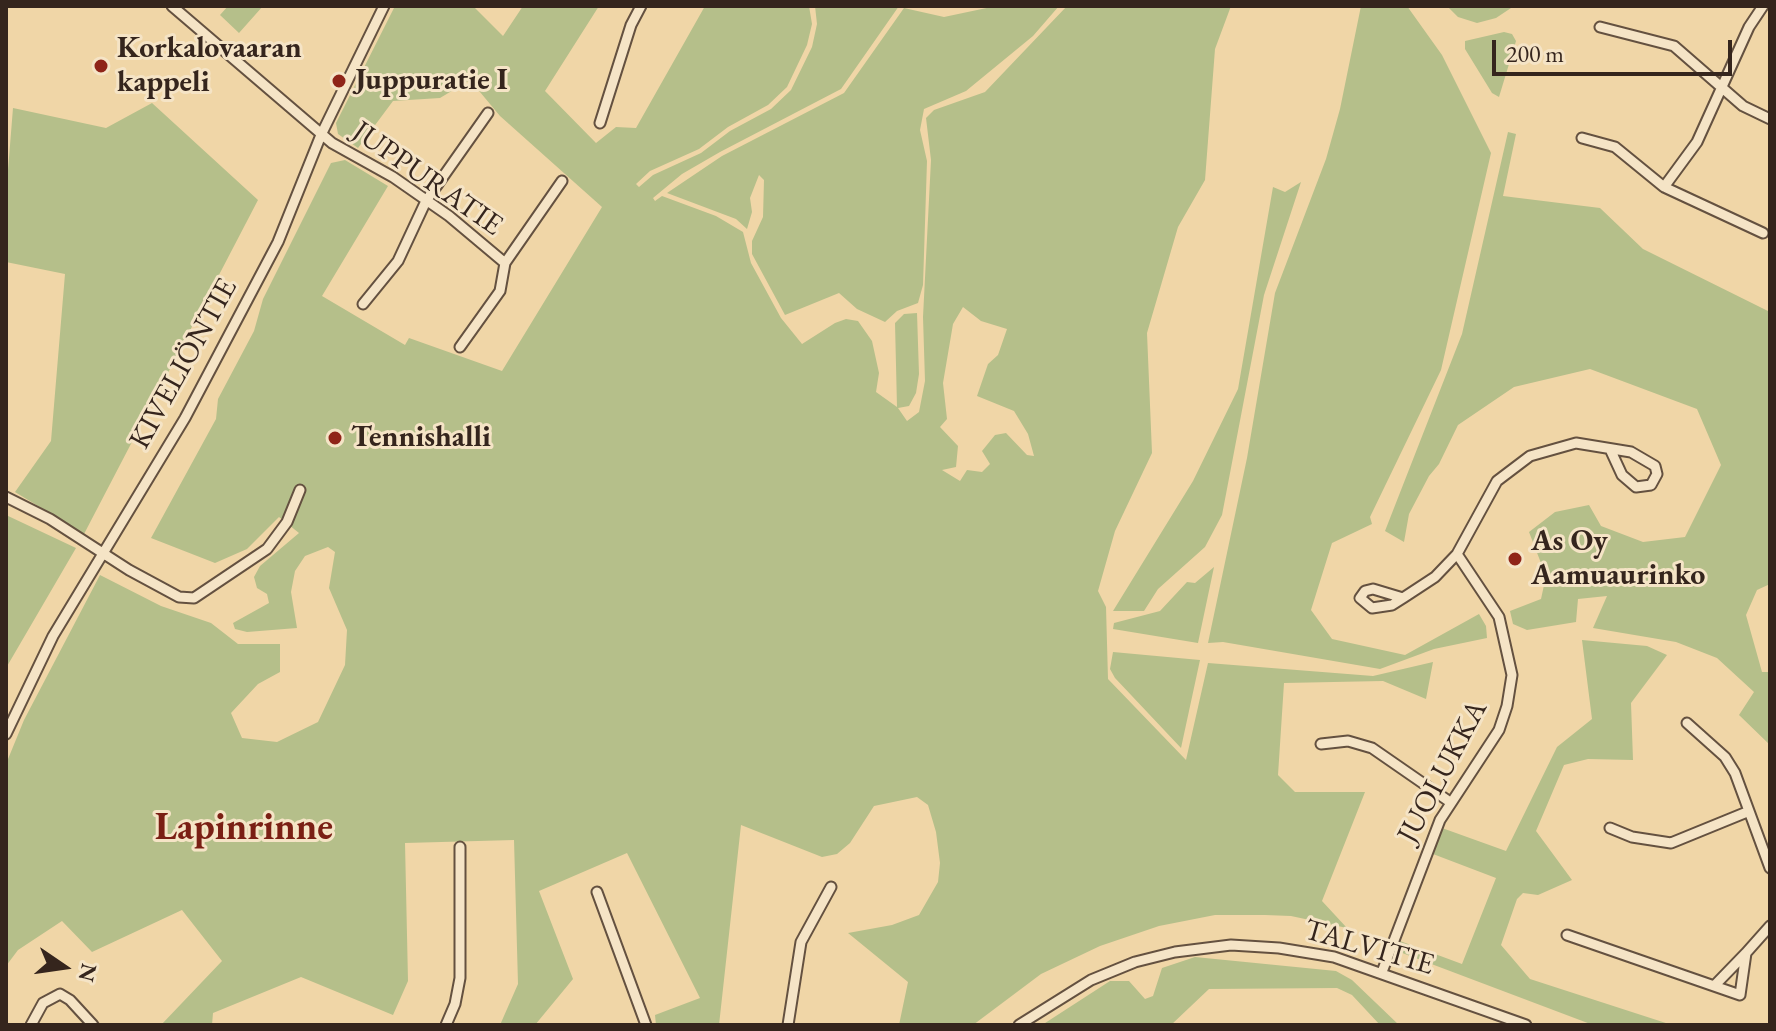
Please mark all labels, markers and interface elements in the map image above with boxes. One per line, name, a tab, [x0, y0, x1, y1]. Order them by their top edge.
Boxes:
scale bar	[1496, 24, 1736, 74]
place label: Korkalovaaran kappeli	[117, 31, 302, 102]
text: 200 m	[1506, 38, 1564, 69]
marker: Korkalovaaran kappeli	[92, 57, 110, 75]
place label: Juppuratie I	[355, 63, 508, 99]
marker: Juppuratie I	[330, 72, 348, 90]
street label: JUPPURATIE	[345, 114, 509, 244]
street label: KIVELIÖNTIE	[122, 272, 246, 456]
place label: Tennishalli	[351, 420, 491, 456]
marker: Tennishalli	[326, 429, 344, 447]
place label: As Oy Aamuaurinko	[1531, 524, 1705, 594]
marker: As Oy Aamuaurinko	[1506, 550, 1524, 568]
street label: JUOLUKKA	[1390, 694, 1496, 850]
district label: Lapinrinne	[155, 806, 333, 852]
street label: TALVITIE	[1300, 912, 1438, 984]
north arrow	[24, 927, 104, 1007]
text: N	[72, 961, 104, 984]

